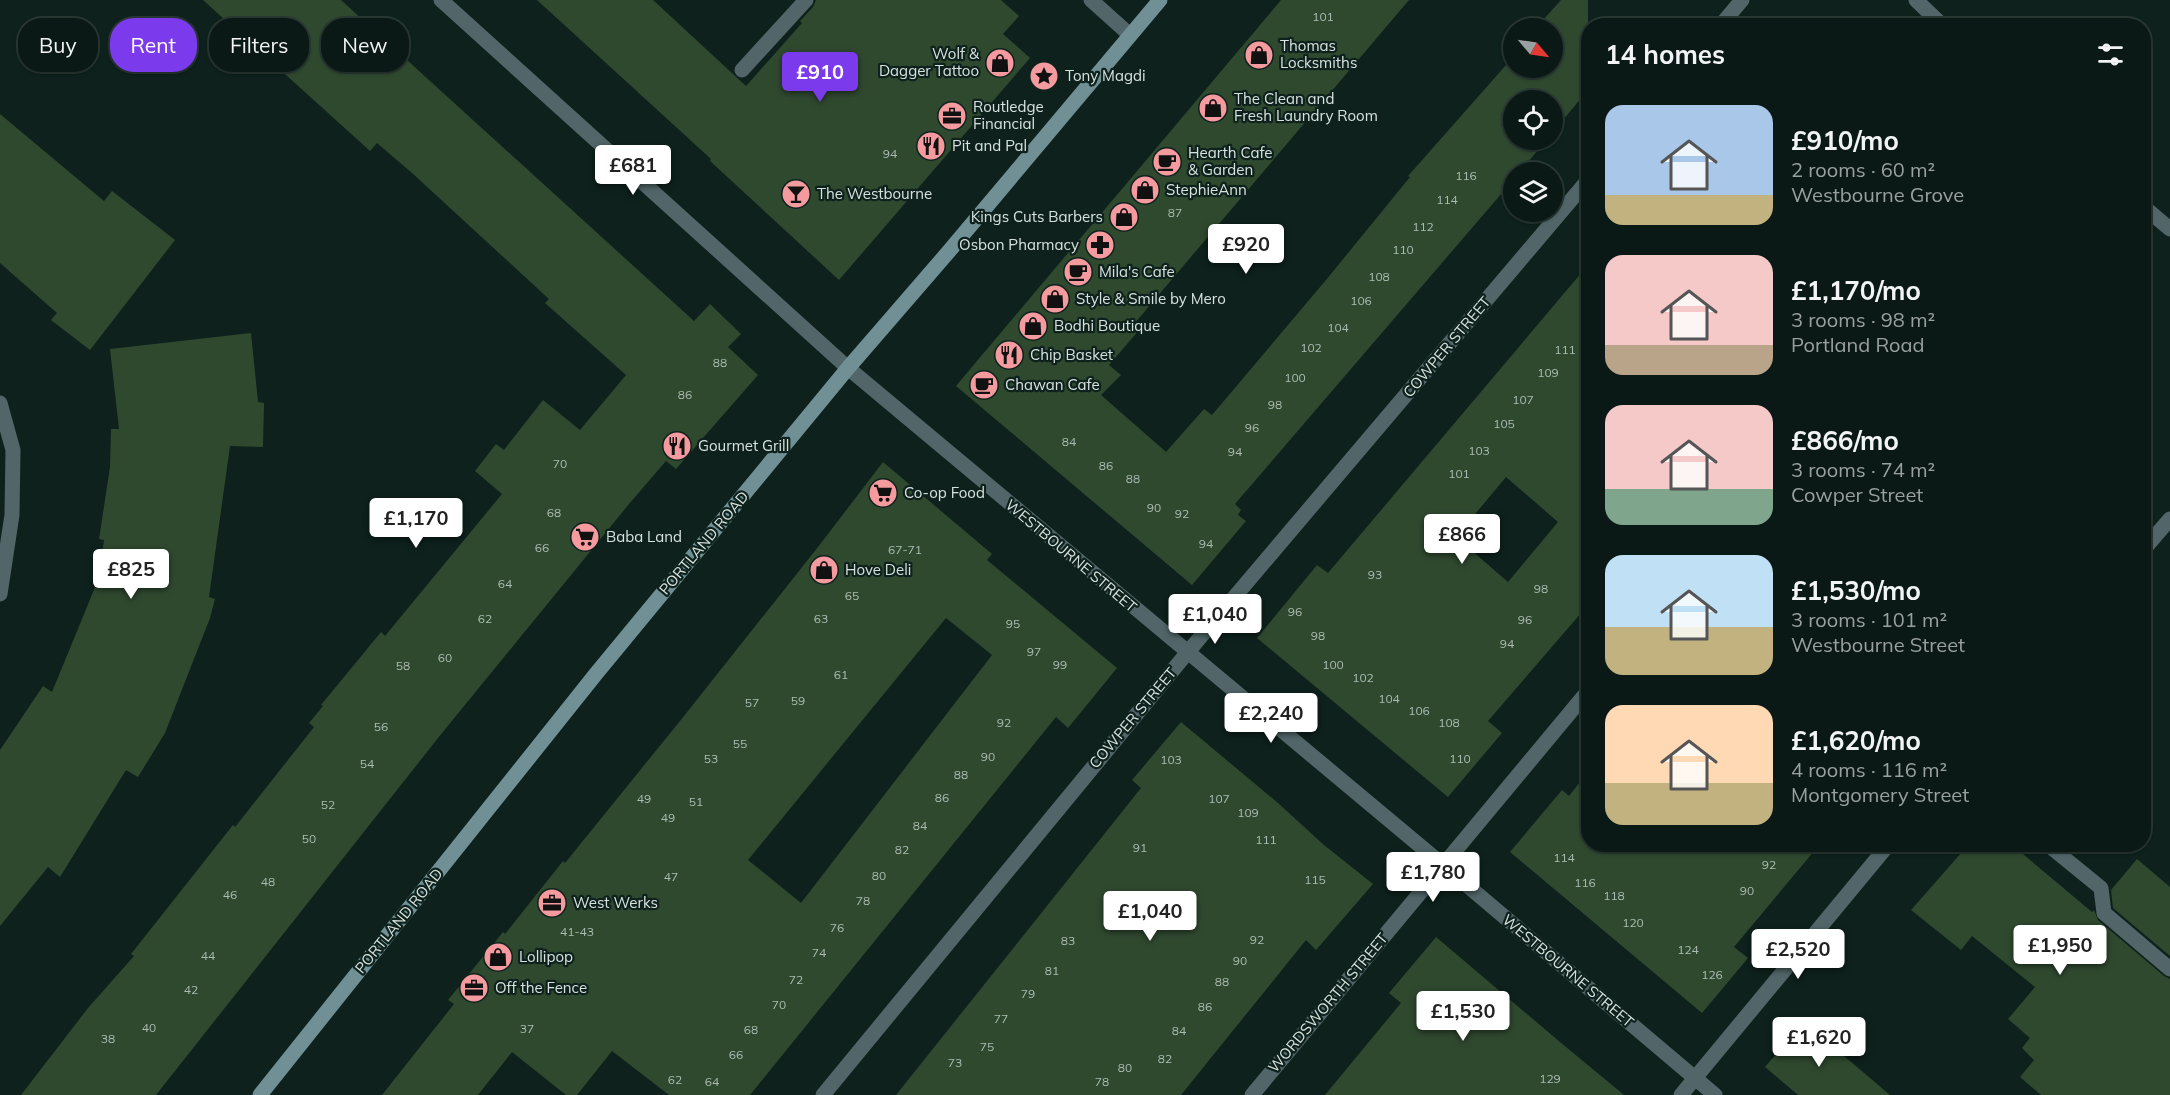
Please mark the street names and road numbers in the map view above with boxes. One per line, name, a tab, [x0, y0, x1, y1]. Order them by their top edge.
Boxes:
street label: COWPER STREET	[1399, 292, 1494, 401]
street label: PORTLAND ROAD	[655, 487, 753, 598]
street label: WESTBOURNE STREET	[1002, 495, 1141, 616]
street label: COWPER STREET	[1085, 663, 1180, 772]
street label: PORTLAND ROAD	[350, 864, 447, 977]
street label: WESTBOURNE STREET	[1499, 910, 1638, 1031]
street label: WORDSWORTH STREET	[1264, 929, 1392, 1076]

